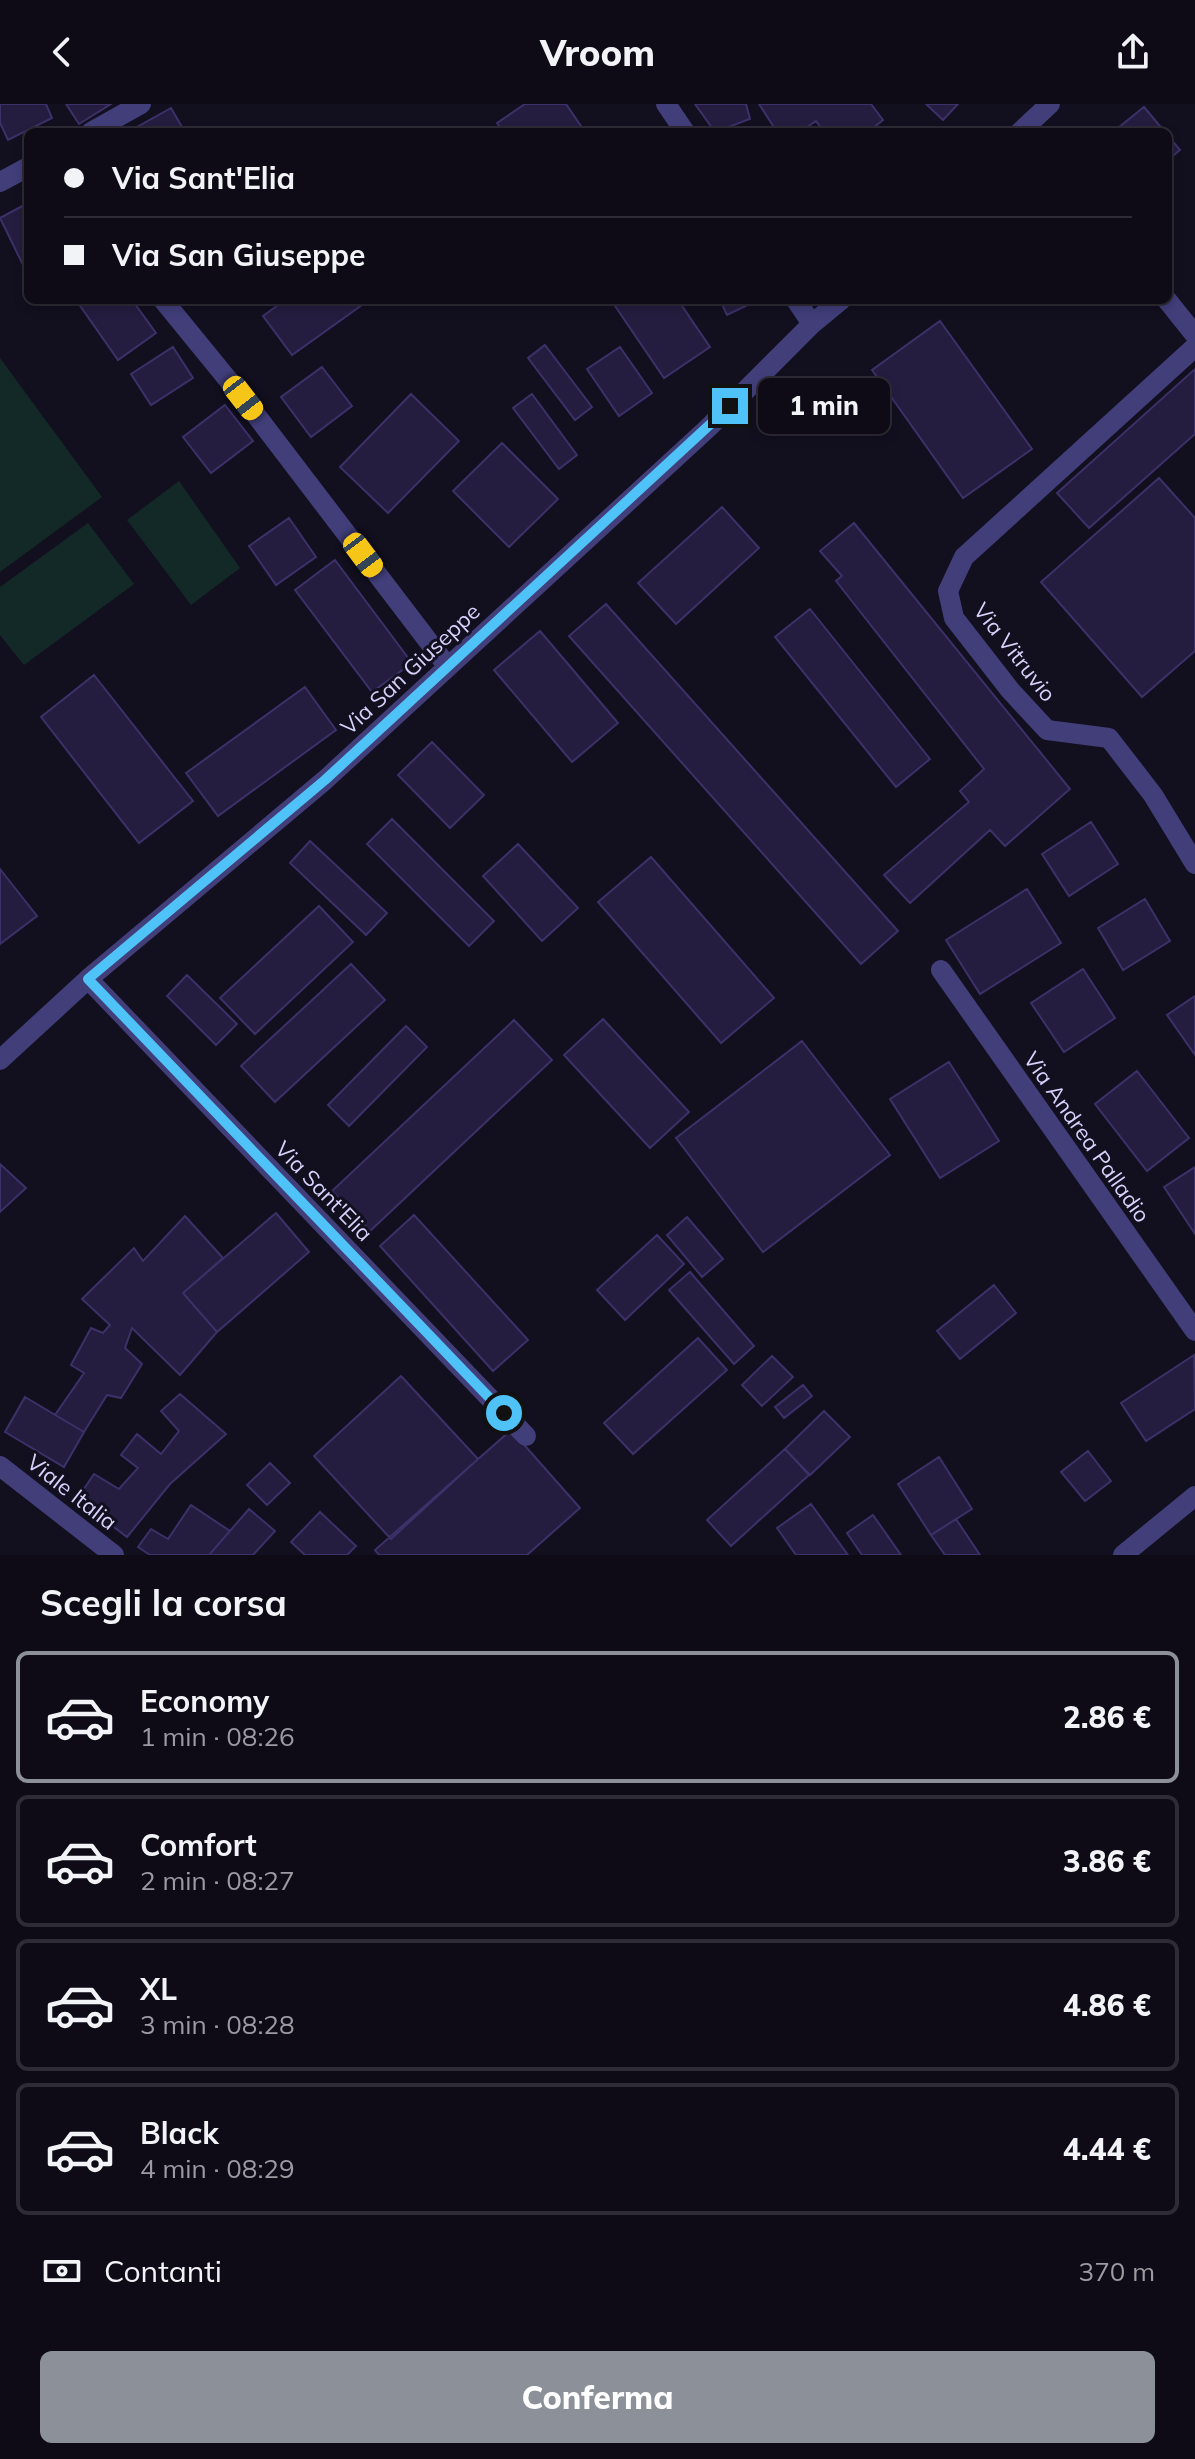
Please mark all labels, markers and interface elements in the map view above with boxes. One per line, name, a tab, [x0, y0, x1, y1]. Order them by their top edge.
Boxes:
icon: back	[40, 30, 84, 74]
text: Vroom	[540, 30, 655, 75]
icon: share	[1111, 30, 1155, 74]
text: Via Sant'Elia	[112, 159, 295, 197]
text: Via San Giuseppe	[112, 236, 366, 274]
car	[219, 372, 267, 424]
callout: 1 min	[758, 378, 890, 434]
route end	[712, 388, 748, 424]
text: 1 min	[789, 389, 859, 422]
car	[339, 529, 387, 581]
street label: Via San Giuseppe	[335, 597, 485, 741]
street label: Via Vitruvio	[968, 597, 1062, 707]
street label: Via Andrea Palladio	[1018, 1046, 1156, 1228]
street label: Via Sant'Elia	[269, 1135, 379, 1247]
route start	[486, 1395, 522, 1431]
street label: Viale Italia	[21, 1448, 123, 1536]
text: Scegli la corsa	[40, 1580, 287, 1625]
icon: car	[44, 1681, 116, 1753]
text: Economy	[140, 1682, 269, 1720]
text: 2.86 €	[1063, 1698, 1151, 1736]
text: 1 min · 08:26	[140, 1720, 295, 1753]
icon: car	[44, 1825, 116, 1897]
text: Comfort	[140, 1826, 257, 1864]
text: 3.86 €	[1063, 1842, 1151, 1880]
text: 2 min · 08:27	[140, 1864, 295, 1897]
icon: car	[44, 1969, 116, 2041]
text: XL	[140, 1970, 177, 2008]
text: 4.86 €	[1063, 1986, 1151, 2024]
text: 3 min · 08:28	[140, 2008, 295, 2041]
icon: car	[44, 2113, 116, 2185]
text: Black	[140, 2114, 219, 2152]
text: 4.44 €	[1063, 2130, 1151, 2168]
text: 4 min · 08:29	[140, 2152, 295, 2185]
icon: cash	[40, 2249, 84, 2293]
text: Contanti	[104, 2252, 222, 2290]
text: 370 m	[1079, 2255, 1155, 2288]
button: Conferma	[40, 2351, 1155, 2443]

